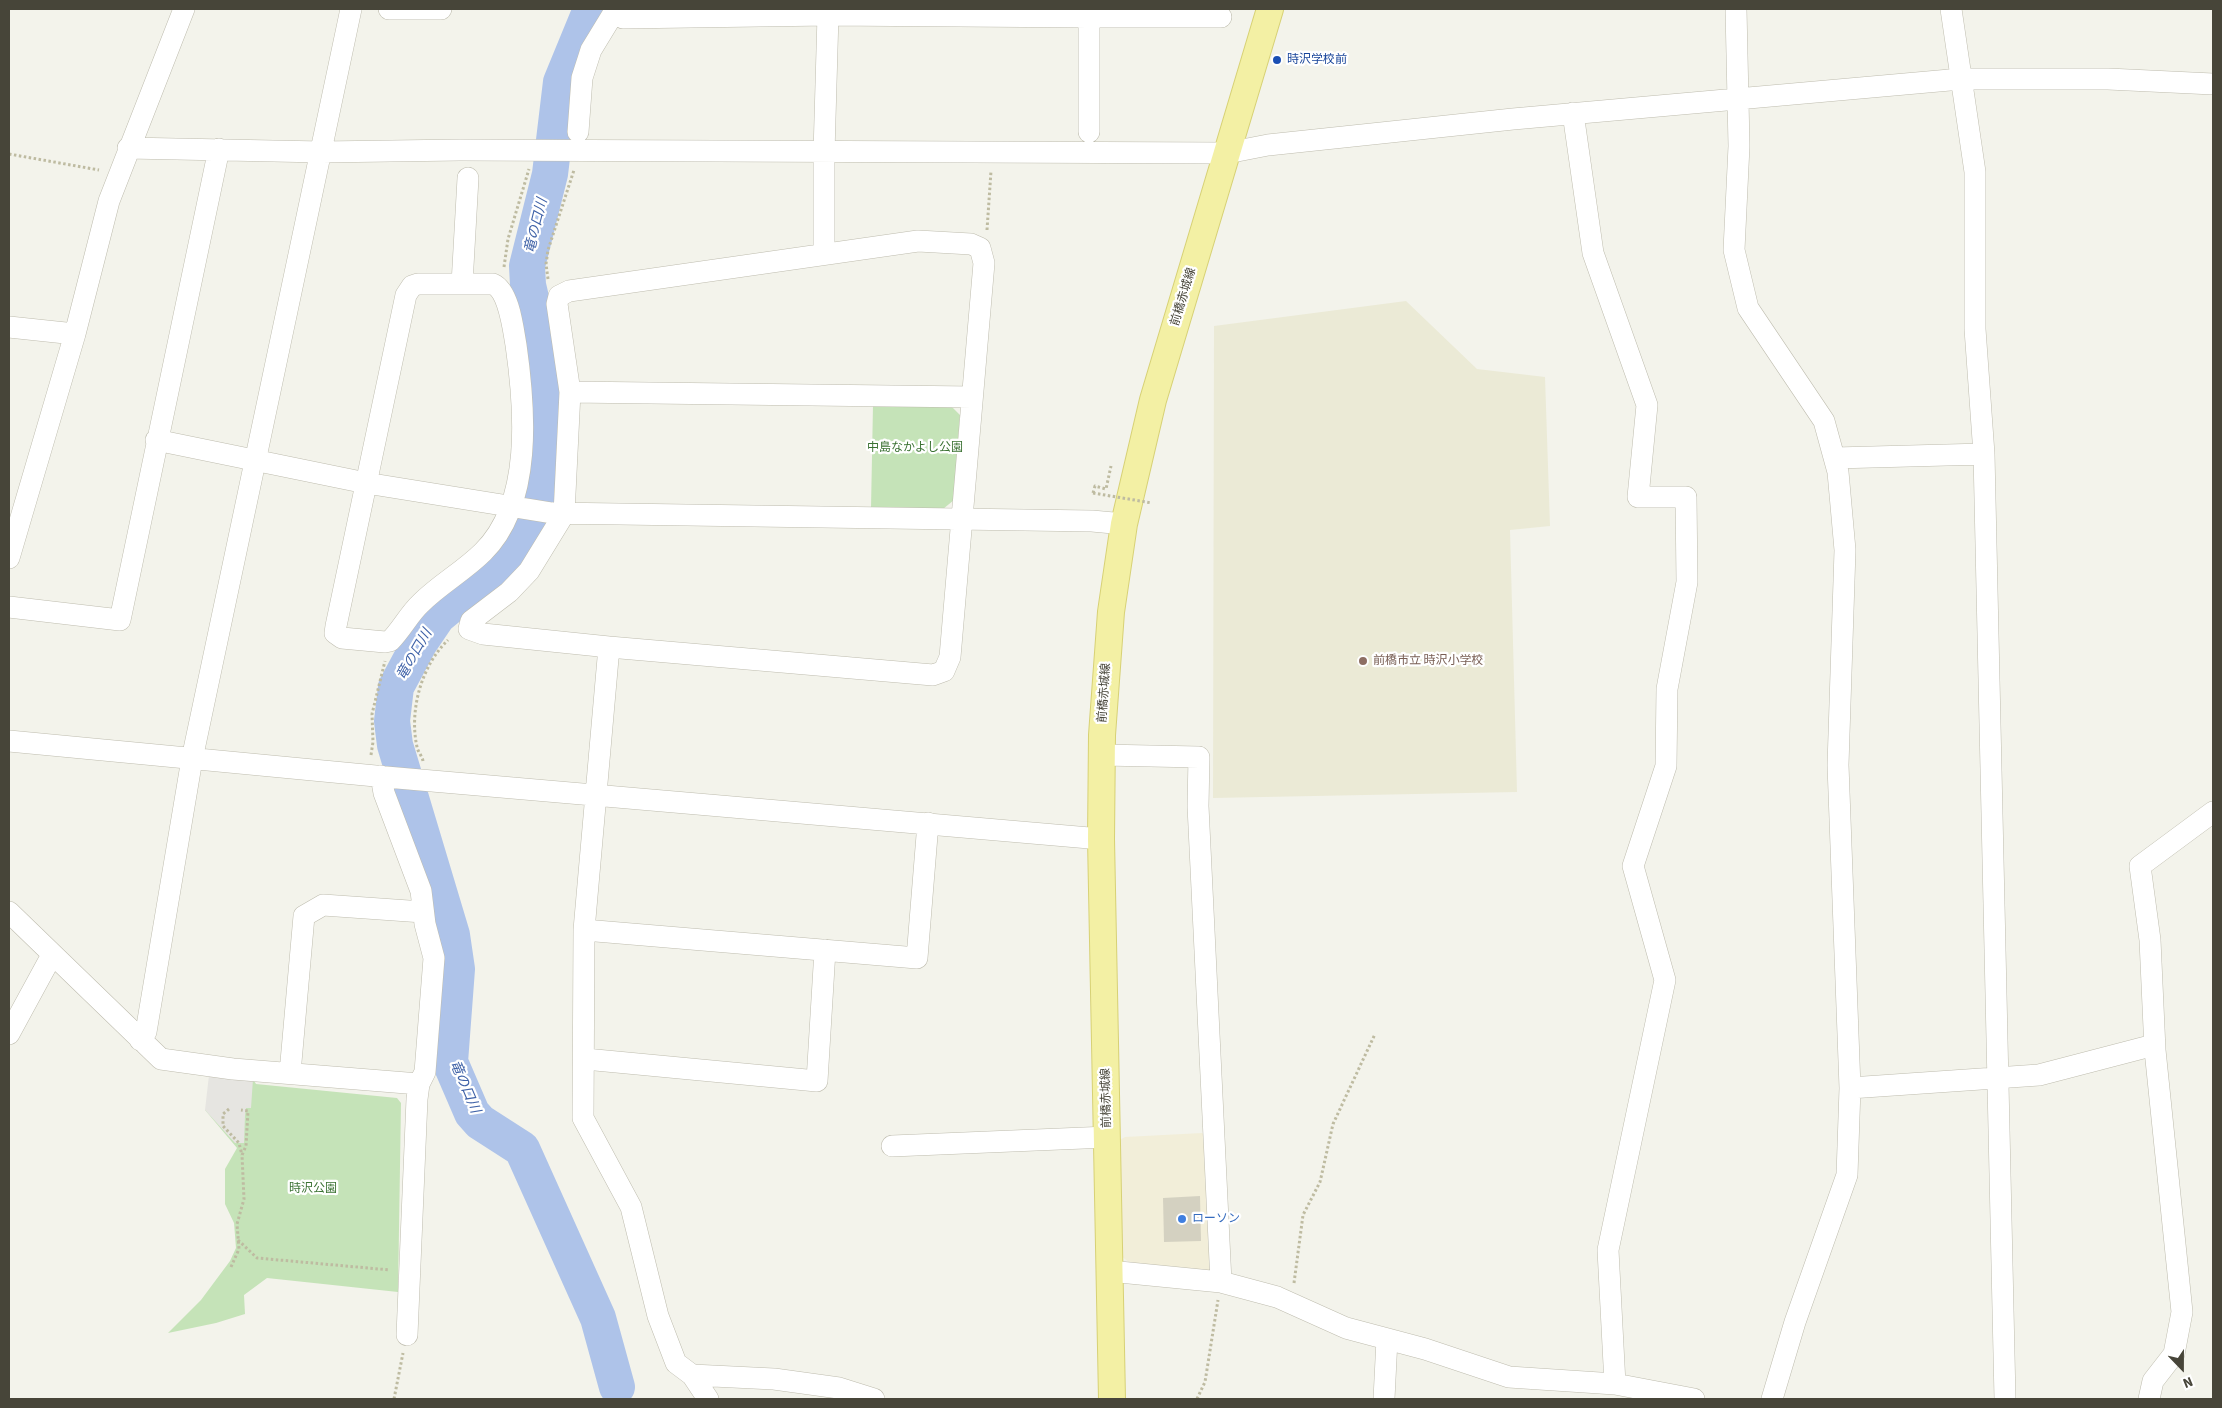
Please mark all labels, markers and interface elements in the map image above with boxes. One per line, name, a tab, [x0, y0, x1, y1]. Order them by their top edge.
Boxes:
place label: 時沢学校前	[1287, 53, 1347, 67]
marker: 時沢学校前	[1271, 54, 1283, 66]
water label: 竜の口川	[522, 197, 552, 255]
street label: 前橋赤城線	[1168, 266, 1200, 328]
park label: 中島なかよし公園	[867, 441, 963, 455]
water label: 竜の口川	[394, 627, 436, 683]
place label: 前橋市立 時沢小学校	[1373, 654, 1483, 668]
marker: 前橋市立 時沢小学校	[1357, 655, 1369, 667]
street label: 前橋赤城線	[1096, 663, 1114, 723]
water label: 竜の口川	[445, 1058, 483, 1116]
street label: 前橋赤城線	[1099, 1068, 1115, 1128]
park label: 時沢公園	[289, 1182, 337, 1196]
place label: ローソン	[1192, 1212, 1240, 1226]
marker: ローソン	[1176, 1213, 1188, 1225]
north arrow	[2157, 1343, 2207, 1393]
text: N	[2180, 1371, 2196, 1393]

